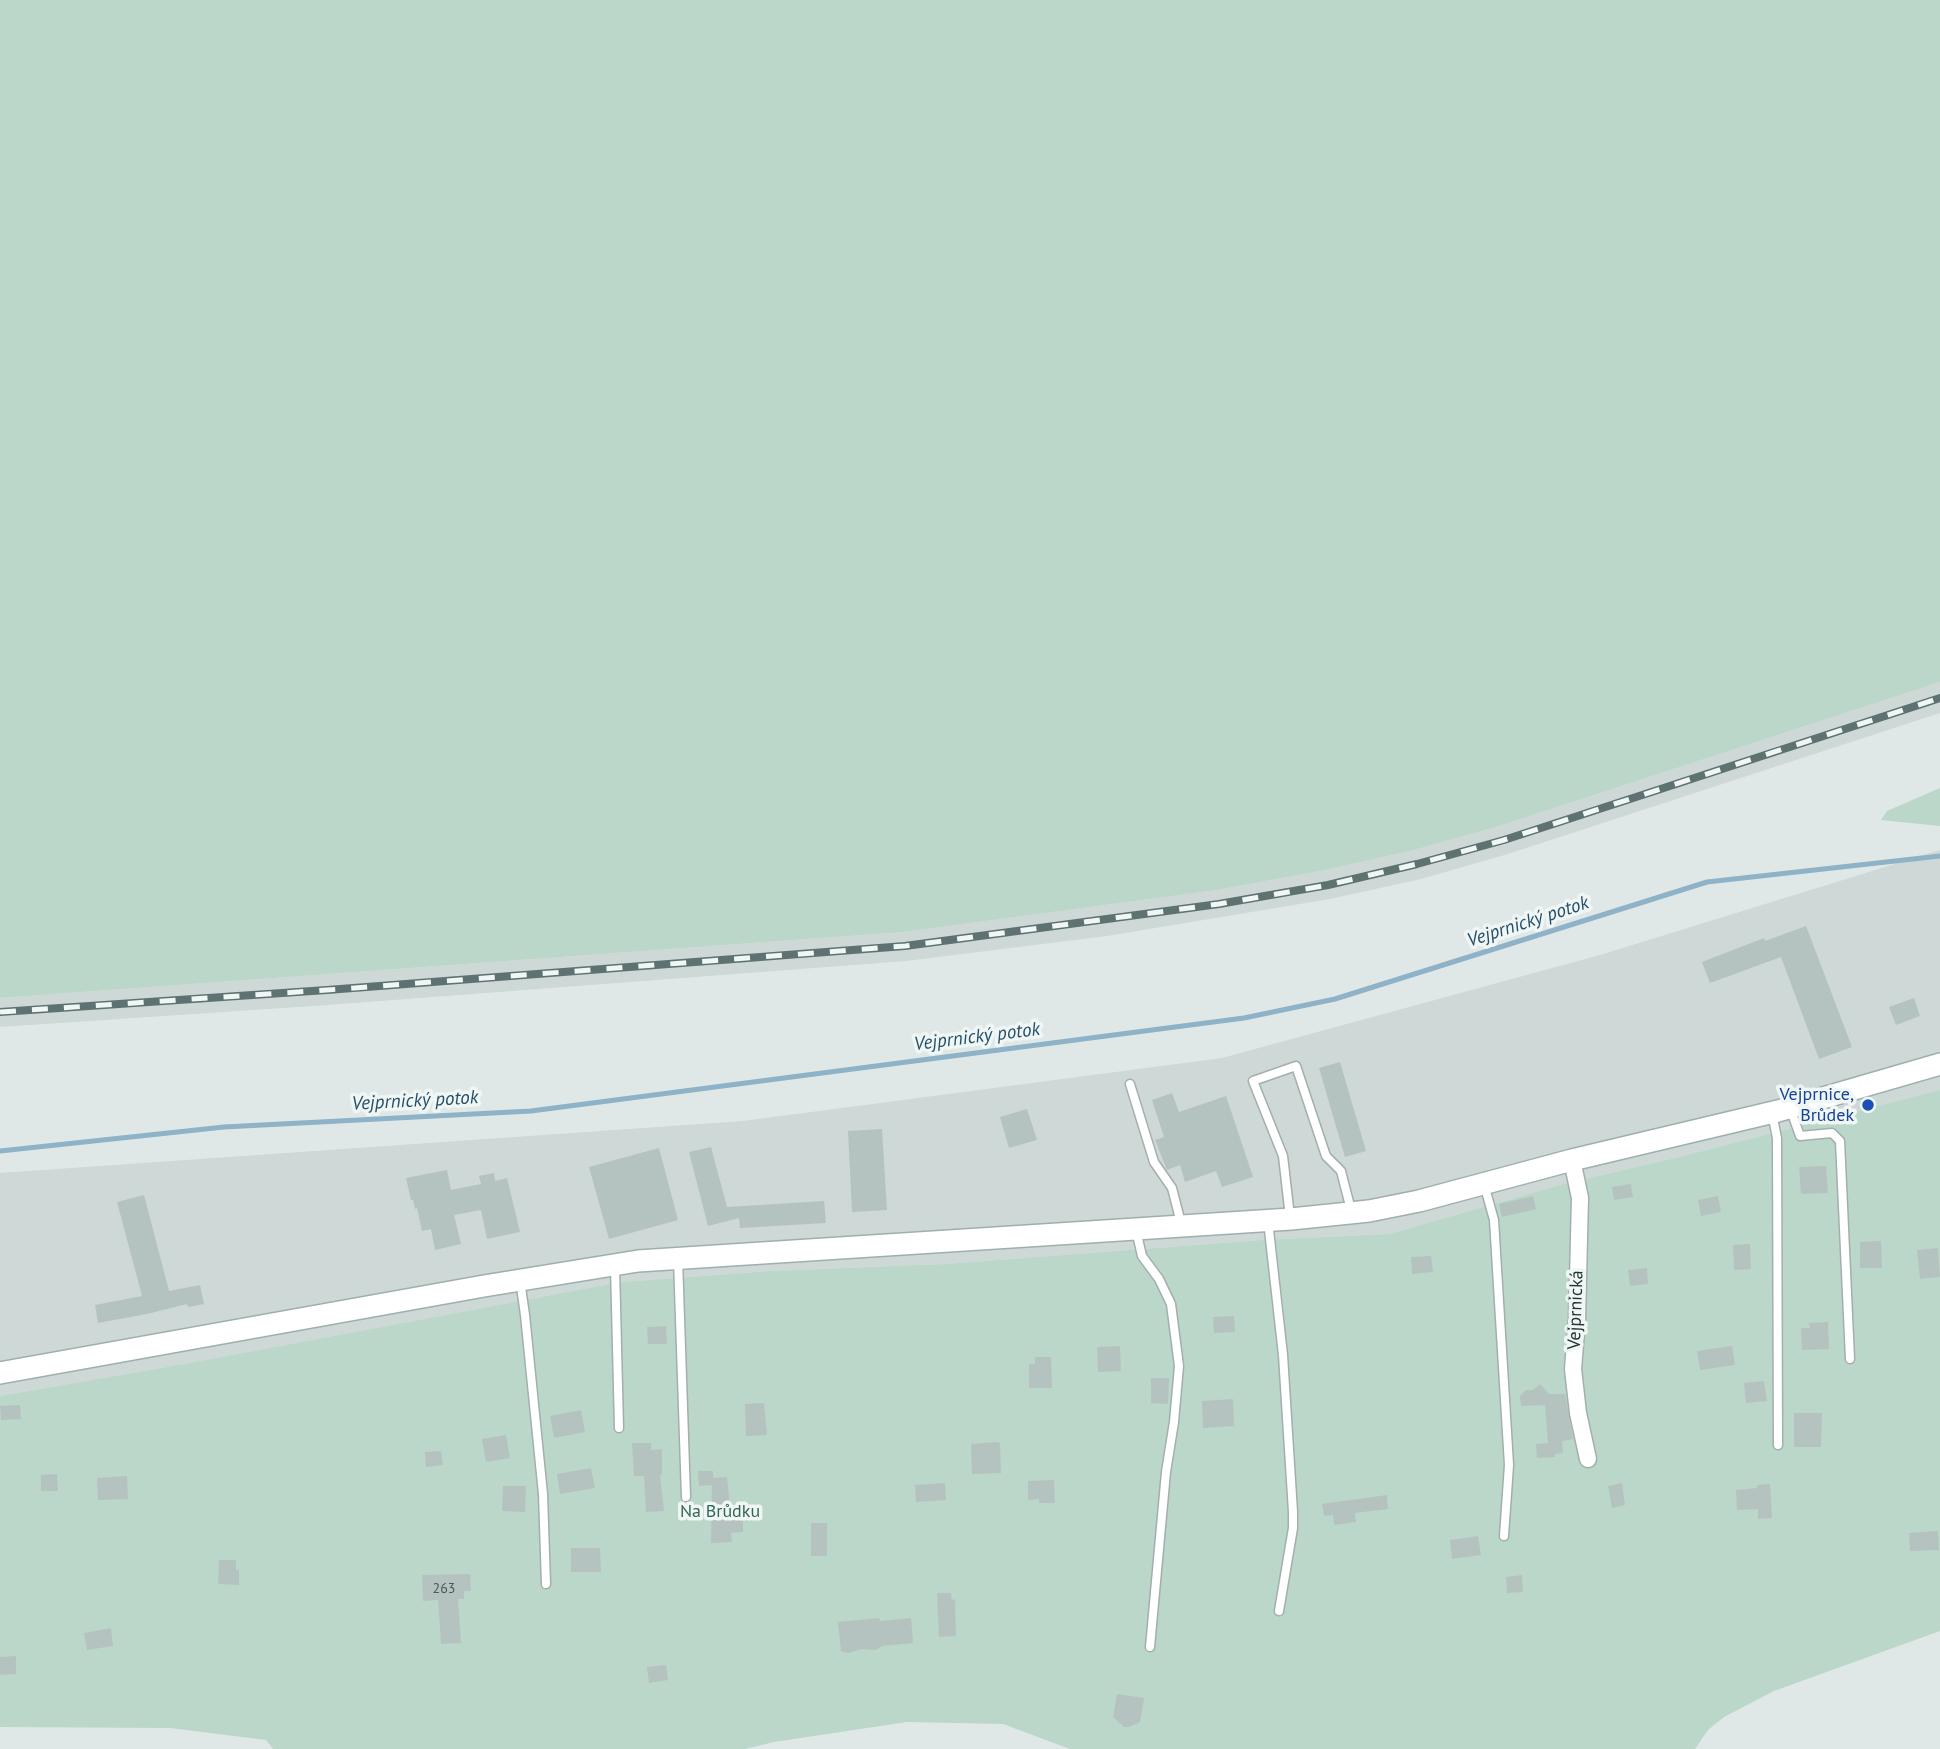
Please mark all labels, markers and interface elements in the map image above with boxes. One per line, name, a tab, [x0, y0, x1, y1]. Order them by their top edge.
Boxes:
water label: Vejprnický potok	[1464, 892, 1592, 952]
water label: Vejprnický potok	[913, 1018, 1041, 1056]
place label: Vejprnice, Brůdek	[1779, 1084, 1854, 1126]
water label: Vejprnický potok	[351, 1086, 479, 1116]
marker: Vejprnice, Brůdek	[1860, 1097, 1876, 1113]
street label: Vejprnická	[1564, 1270, 1588, 1350]
park label: Na Brůdku	[680, 1501, 760, 1523]
house number: 263	[433, 1581, 455, 1597]

